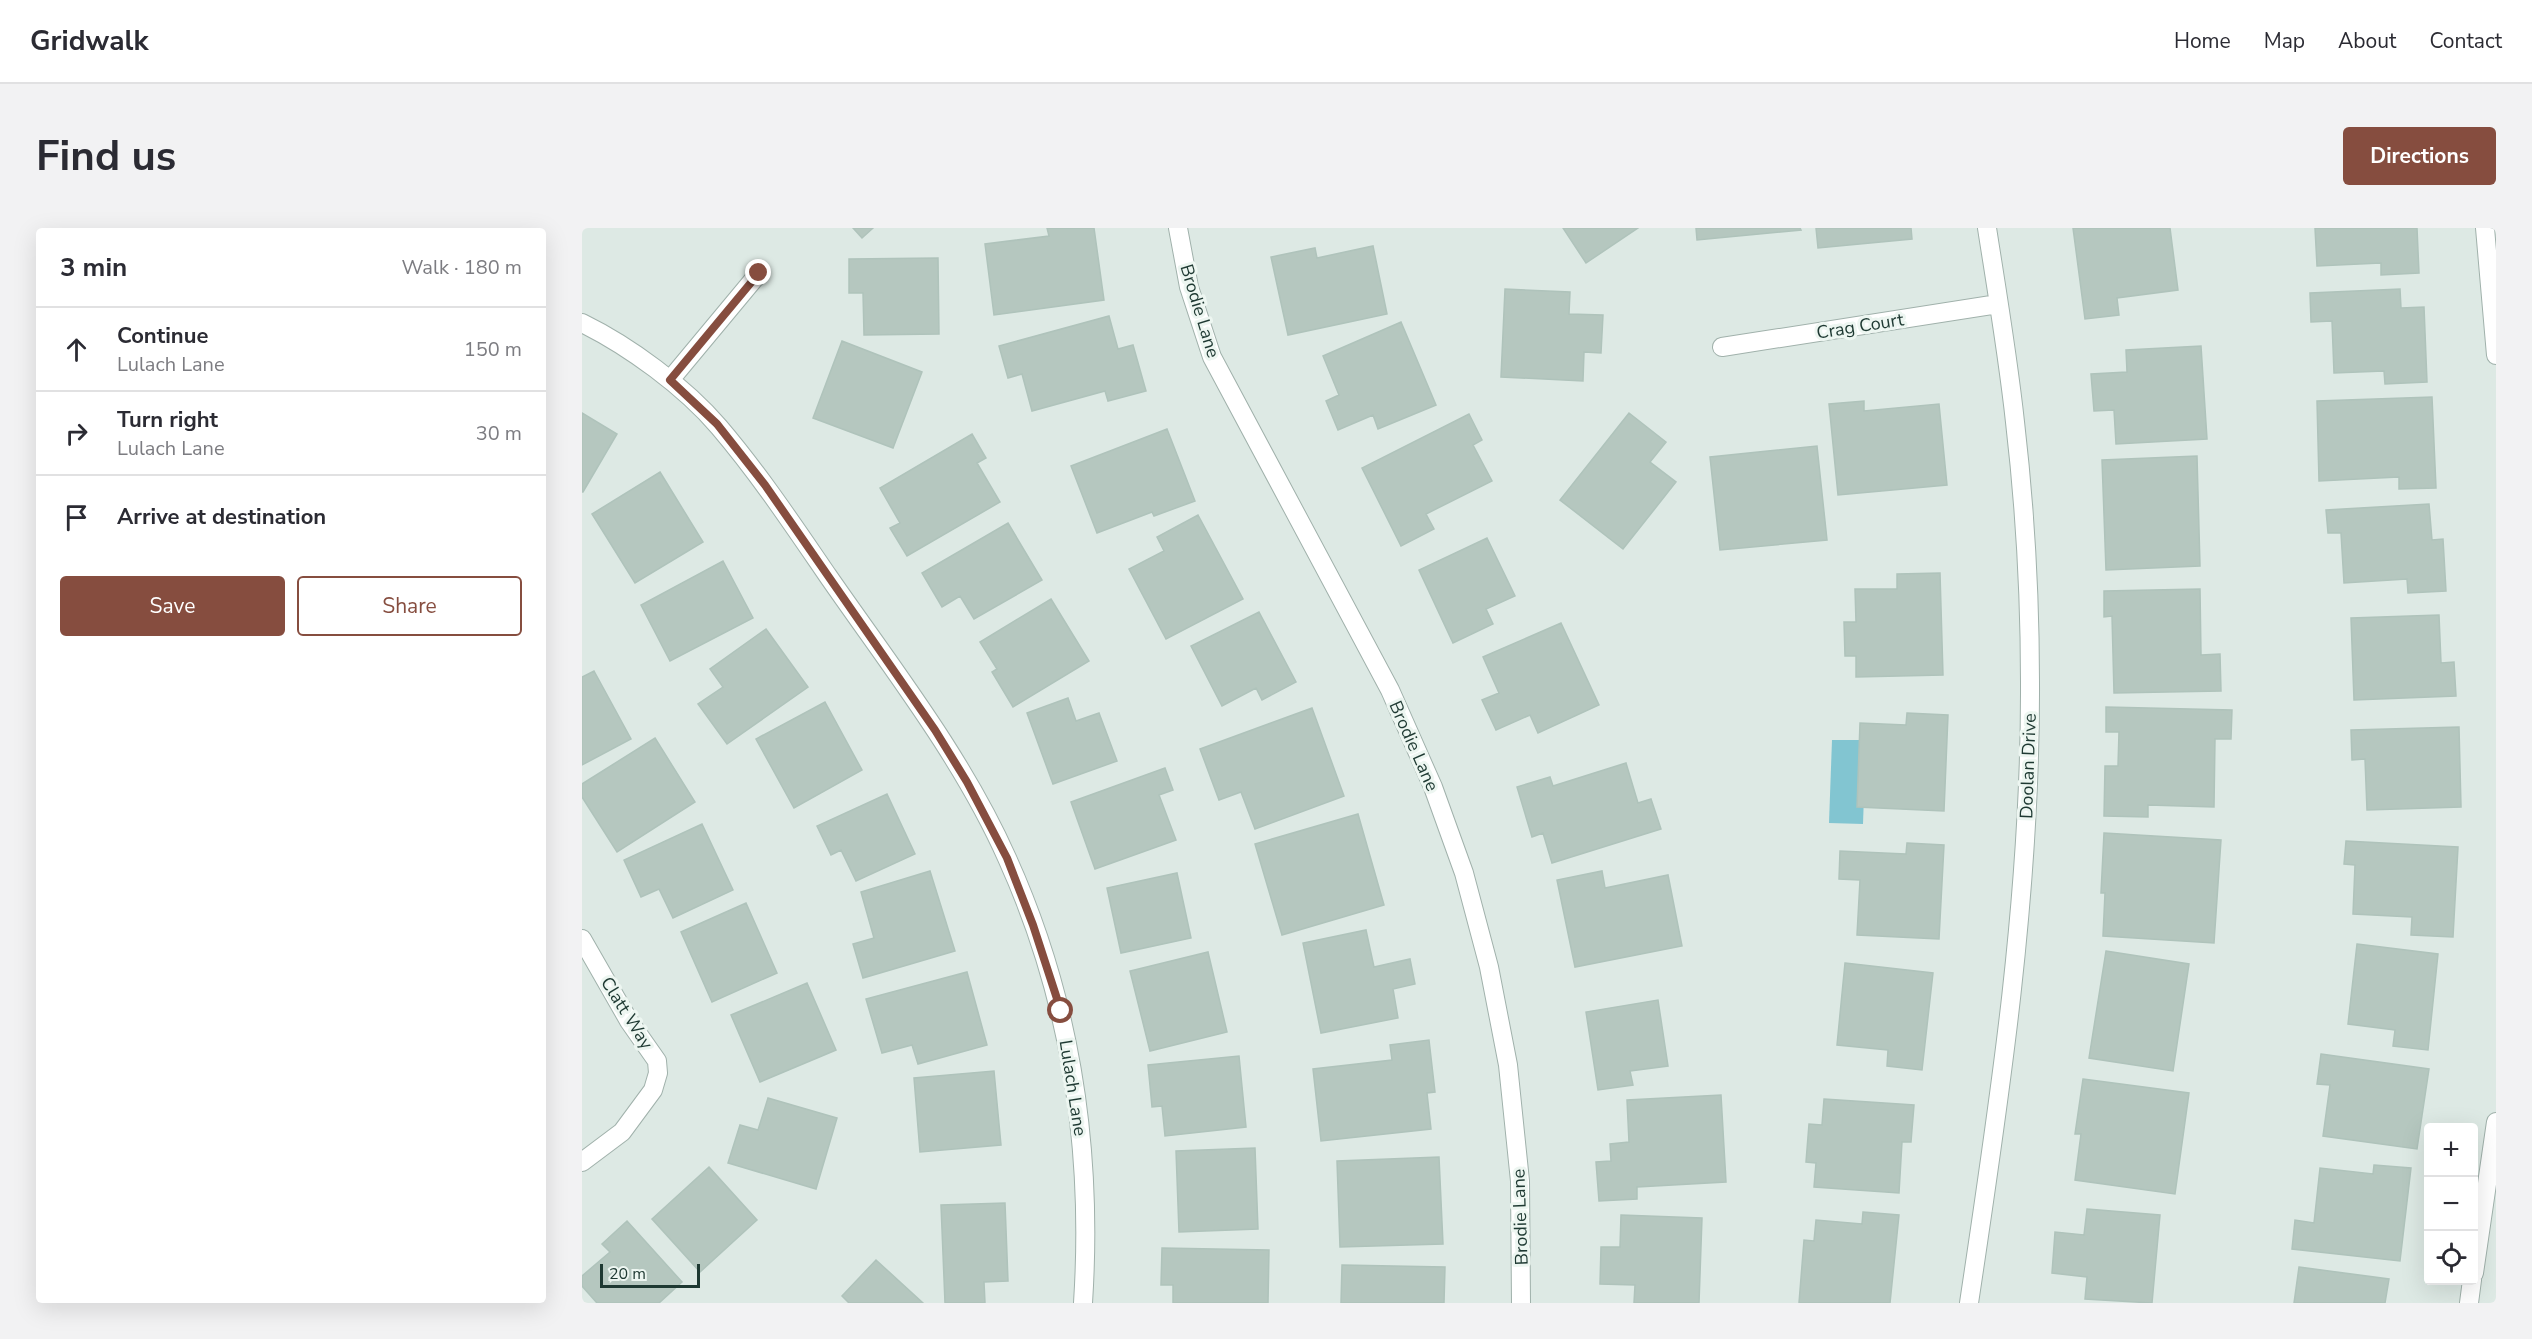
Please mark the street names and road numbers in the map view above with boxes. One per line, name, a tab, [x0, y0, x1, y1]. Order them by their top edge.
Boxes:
street label: Brodie Lane	[1174, 261, 1226, 361]
street label: Crag Court	[1815, 307, 1906, 345]
street label: Brodie Lane	[1383, 697, 1445, 795]
street label: Doolan Drive	[2014, 713, 2042, 819]
street label: Clatt Way	[595, 972, 659, 1055]
street label: Lulach Lane	[1054, 1038, 1092, 1138]
street label: Brodie Lane	[1506, 1168, 1534, 1266]

